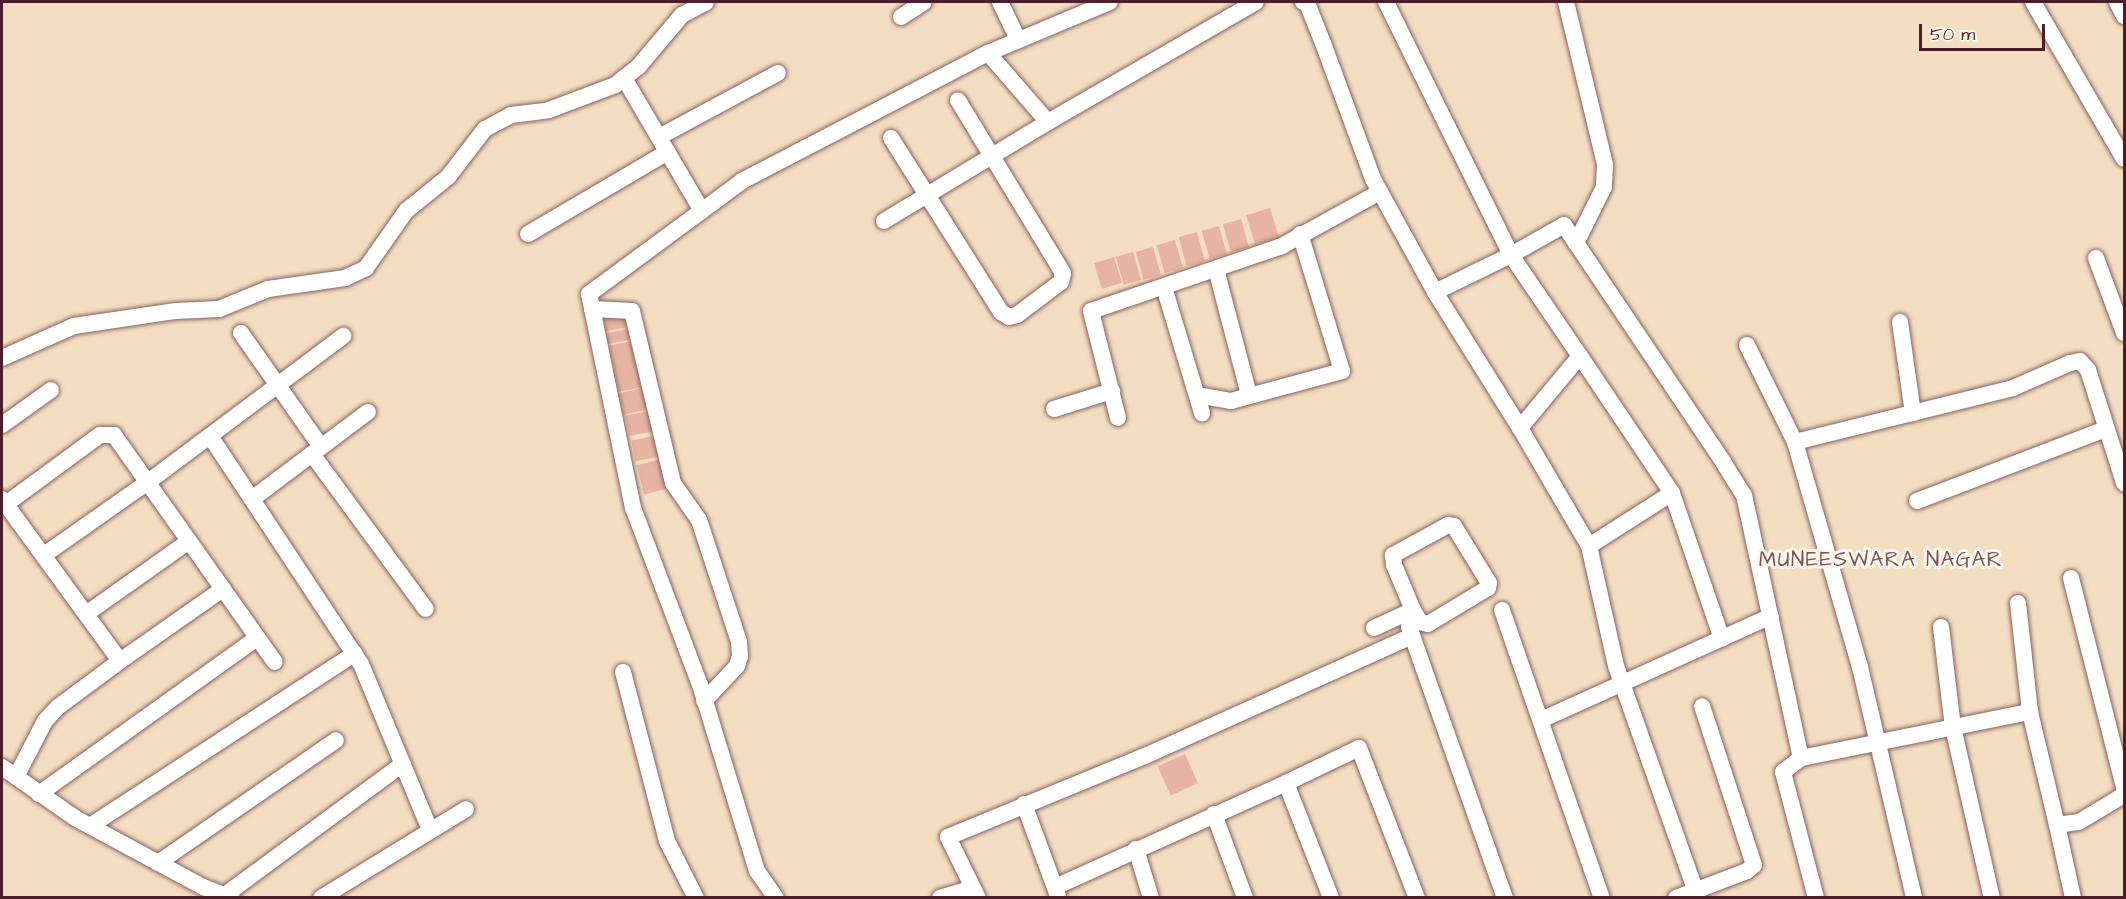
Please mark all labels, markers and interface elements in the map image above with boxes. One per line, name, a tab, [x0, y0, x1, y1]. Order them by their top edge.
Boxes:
scale bar	[1922, 12, 2048, 50]
text: 50 m	[1930, 22, 1975, 47]
district label: MUNEESWARA NAGAR	[1759, 547, 2003, 573]

